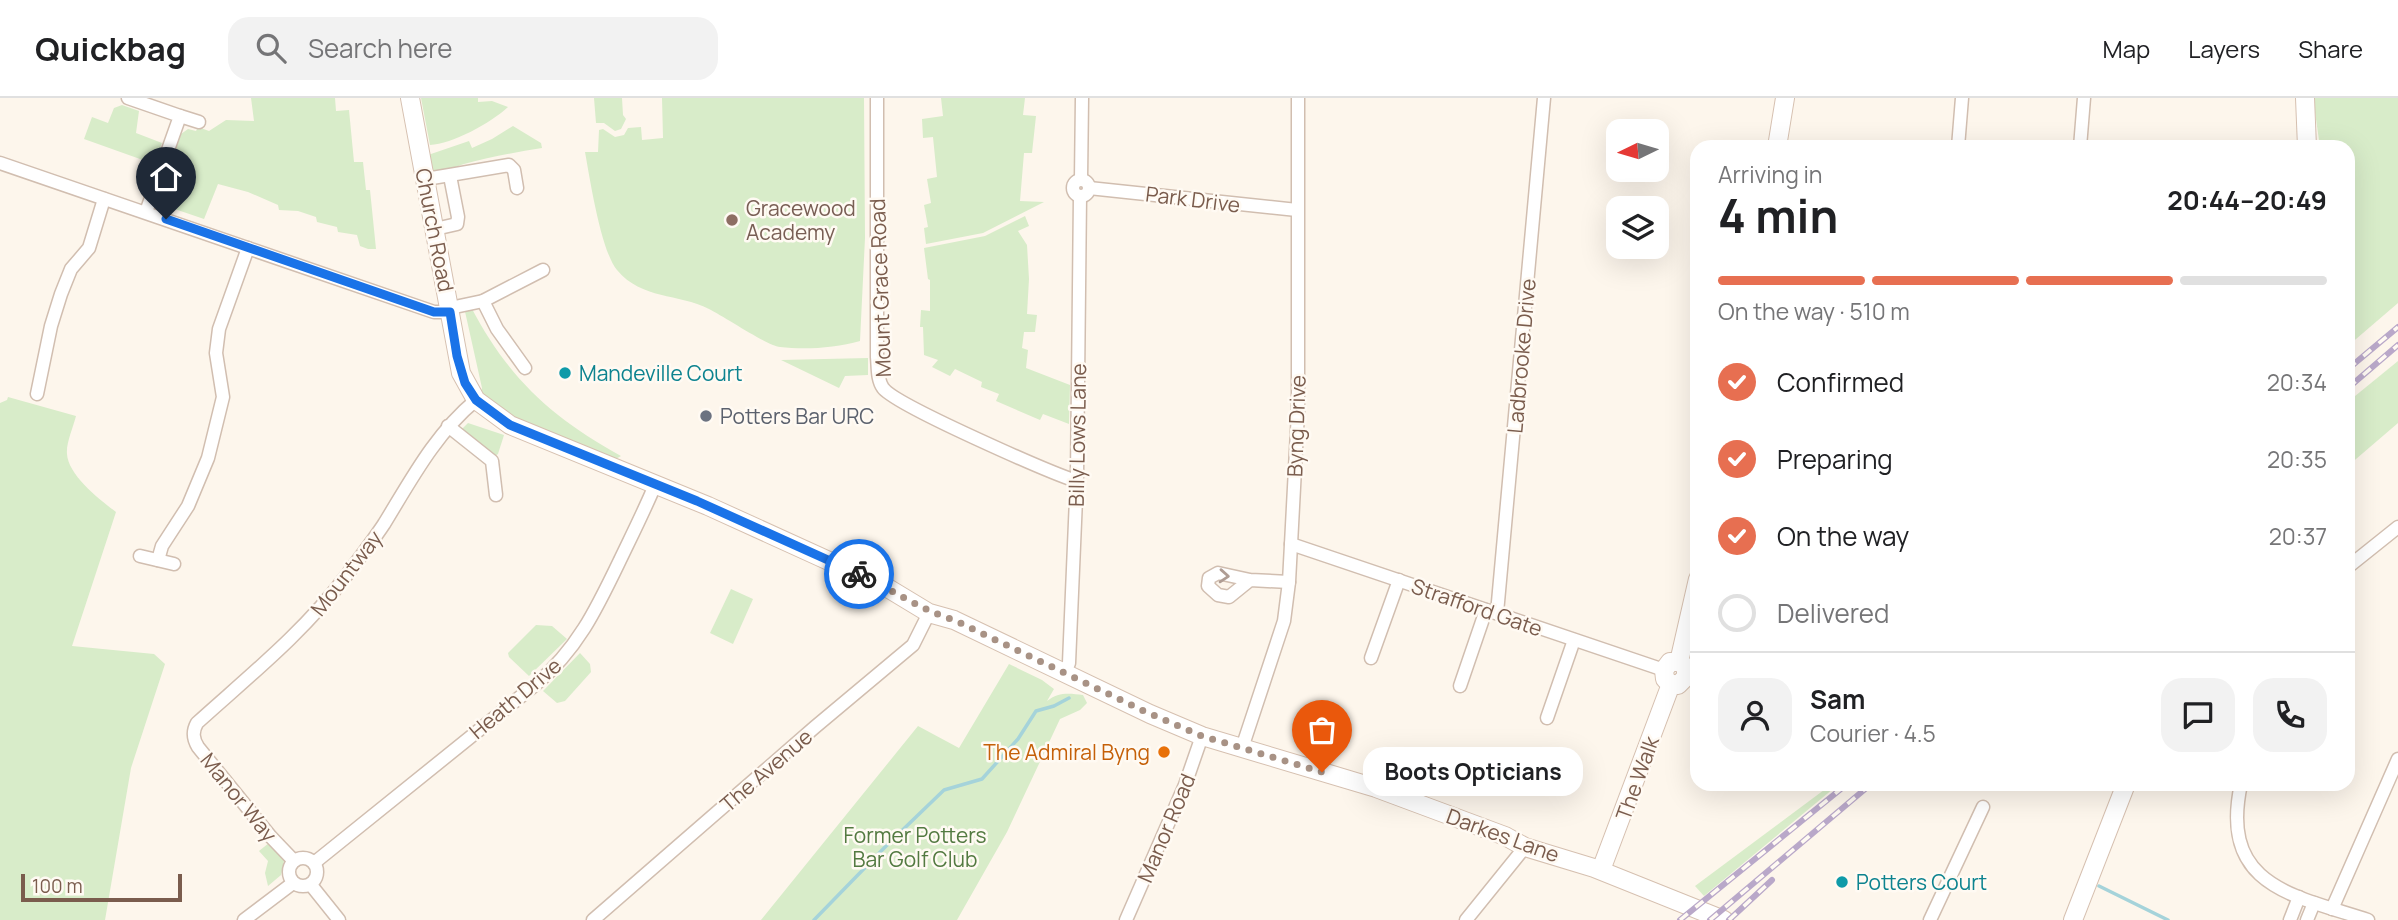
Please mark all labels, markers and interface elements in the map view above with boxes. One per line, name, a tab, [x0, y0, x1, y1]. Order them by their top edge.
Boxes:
search box	[228, 17, 718, 80]
text: Quickbag	[35, 26, 186, 71]
icon: search	[252, 29, 290, 67]
text: Search here	[308, 30, 453, 66]
text: Map	[2103, 32, 2150, 65]
text: Layers	[2188, 32, 2260, 65]
text: Share	[2298, 32, 2363, 65]
north arrow	[1606, 119, 1670, 182]
map controls	[1606, 119, 1669, 259]
pin	[136, 147, 196, 219]
icon: home	[147, 158, 185, 196]
text: Arriving in	[1718, 158, 1823, 190]
street label: Church Road	[409, 166, 461, 294]
street label: Park Drive	[1144, 179, 1242, 219]
text: 20:44–20:49	[2167, 182, 2327, 218]
text: 4 min	[1718, 184, 1838, 247]
place label: Gracewood Academy	[746, 194, 856, 246]
button: layers	[1606, 196, 1669, 259]
street label: Mount Grace Road	[863, 198, 897, 378]
marker: Gracewood Academy	[724, 212, 740, 228]
street label: Ladbrooke Drive	[1500, 277, 1542, 435]
text: On the way · 510 m	[1718, 295, 1910, 327]
place label: Mandeville Court	[579, 359, 743, 387]
street label: Billy Lows Lane	[1062, 363, 1092, 507]
icon: check	[1718, 363, 1756, 401]
text: Confirmed	[1777, 364, 1904, 400]
marker: Mandeville Court	[557, 365, 573, 381]
text: 20:34	[2267, 366, 2327, 398]
street label: Byng Drive	[1280, 374, 1312, 478]
place label: Potters Bar URC	[720, 402, 874, 430]
marker: Potters Bar URC	[698, 408, 714, 424]
icon: check	[1718, 440, 1756, 478]
text: Preparing	[1777, 441, 1893, 477]
text: 20:35	[2267, 443, 2327, 475]
icon: check	[1718, 517, 1756, 555]
text: On the way	[1777, 518, 1909, 554]
text: 20:37	[2269, 520, 2327, 552]
street label: Mountway	[304, 525, 388, 621]
courier	[824, 539, 894, 609]
icon: bike	[840, 555, 878, 593]
one-way arrow	[1218, 568, 1229, 583]
street label: Strafford Gate	[1408, 571, 1546, 643]
text: Delivered	[1777, 595, 1889, 631]
street label: Heath Drive	[463, 651, 567, 745]
button: person	[1718, 678, 1792, 752]
button: chat	[2161, 678, 2235, 752]
button: phone	[2253, 678, 2327, 752]
text: Sam	[1810, 681, 1865, 717]
pin	[1292, 700, 1352, 772]
icon: bag	[1303, 711, 1341, 749]
text: Courier · 4.5	[1810, 717, 1936, 749]
street label: The Avenue	[714, 722, 818, 818]
street label: The Walk	[1609, 732, 1665, 824]
place label: The Admiral Byng	[983, 738, 1150, 766]
marker: The Admiral Byng	[1156, 744, 1172, 760]
street label: Manor Way	[195, 747, 283, 847]
callout: Boots Opticians	[1364, 748, 1584, 796]
text: Boots Opticians	[1384, 755, 1562, 787]
street label: Manor Road	[1131, 769, 1201, 887]
street label: Darkes Lane	[1443, 802, 1563, 868]
park label: Former Potters Bar Golf Club	[843, 821, 987, 873]
place label: Potters Court	[1856, 868, 1987, 896]
scale bar	[21, 871, 182, 903]
text: 100 m	[32, 873, 83, 899]
marker: Potters Court	[1834, 874, 1850, 890]

